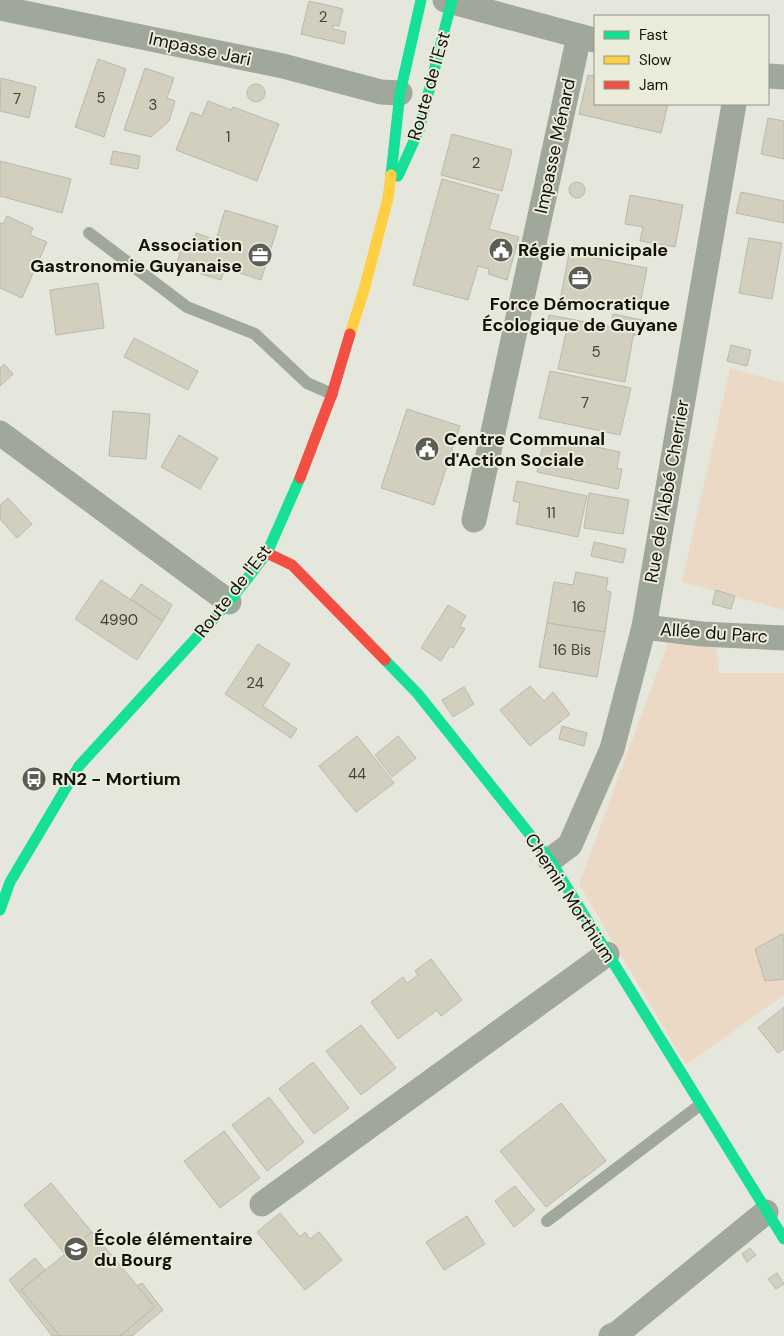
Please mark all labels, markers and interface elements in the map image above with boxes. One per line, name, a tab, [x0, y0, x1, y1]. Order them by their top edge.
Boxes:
house number: 2	[319, 7, 327, 27]
legend	[594, 15, 769, 105]
text: Fast	[639, 25, 668, 45]
street label: Impasse Jari	[147, 26, 253, 72]
street label: Route de l'Est	[402, 29, 456, 143]
text: Slow	[639, 50, 672, 70]
text: Jam	[639, 75, 668, 95]
street label: Impasse Ménard	[529, 76, 581, 216]
house number: 5	[96, 88, 106, 108]
house number: 7	[13, 89, 21, 109]
house number: 3	[149, 95, 157, 115]
house number: 1	[226, 127, 230, 147]
house number: 2	[472, 153, 480, 173]
place label: Association Gastronomie Guyanaise	[30, 233, 242, 278]
public building icon: Régie municipale	[488, 237, 514, 263]
place label: Régie municipale	[518, 238, 668, 262]
office icon: Association Gastronomie Guyanaise	[247, 242, 273, 268]
office icon: Force Démocratique Écologique de Guyane	[567, 265, 593, 291]
place label: Force Démocratique Écologique de Guyane	[482, 292, 678, 337]
house number: 5	[591, 342, 601, 362]
house number: 7	[581, 393, 589, 413]
street label: Rue de l'Abbé Cherrier	[639, 397, 695, 584]
place label: Centre Communal d'Action Sociale	[444, 427, 605, 472]
public building icon: Centre Communal d'Action Sociale	[414, 436, 440, 462]
house number: 11	[546, 503, 556, 523]
street label: Route de l'Est	[189, 539, 277, 643]
house number: 16	[572, 597, 586, 617]
house number: 4990	[100, 610, 138, 630]
street label: Allée du Parc	[659, 617, 769, 649]
house number: 16 Bis	[553, 640, 591, 660]
house number: 24	[246, 673, 264, 693]
house number: 44	[348, 764, 366, 784]
bus stop icon: RN2 - Mortium	[21, 766, 47, 792]
place label: RN2 - Mortium	[52, 767, 181, 791]
street label: Chemin Morthium	[519, 829, 621, 967]
place label: École élémentaire du Bourg	[94, 1227, 253, 1272]
school or university icon: École élémentaire du Bourg	[63, 1236, 89, 1262]

